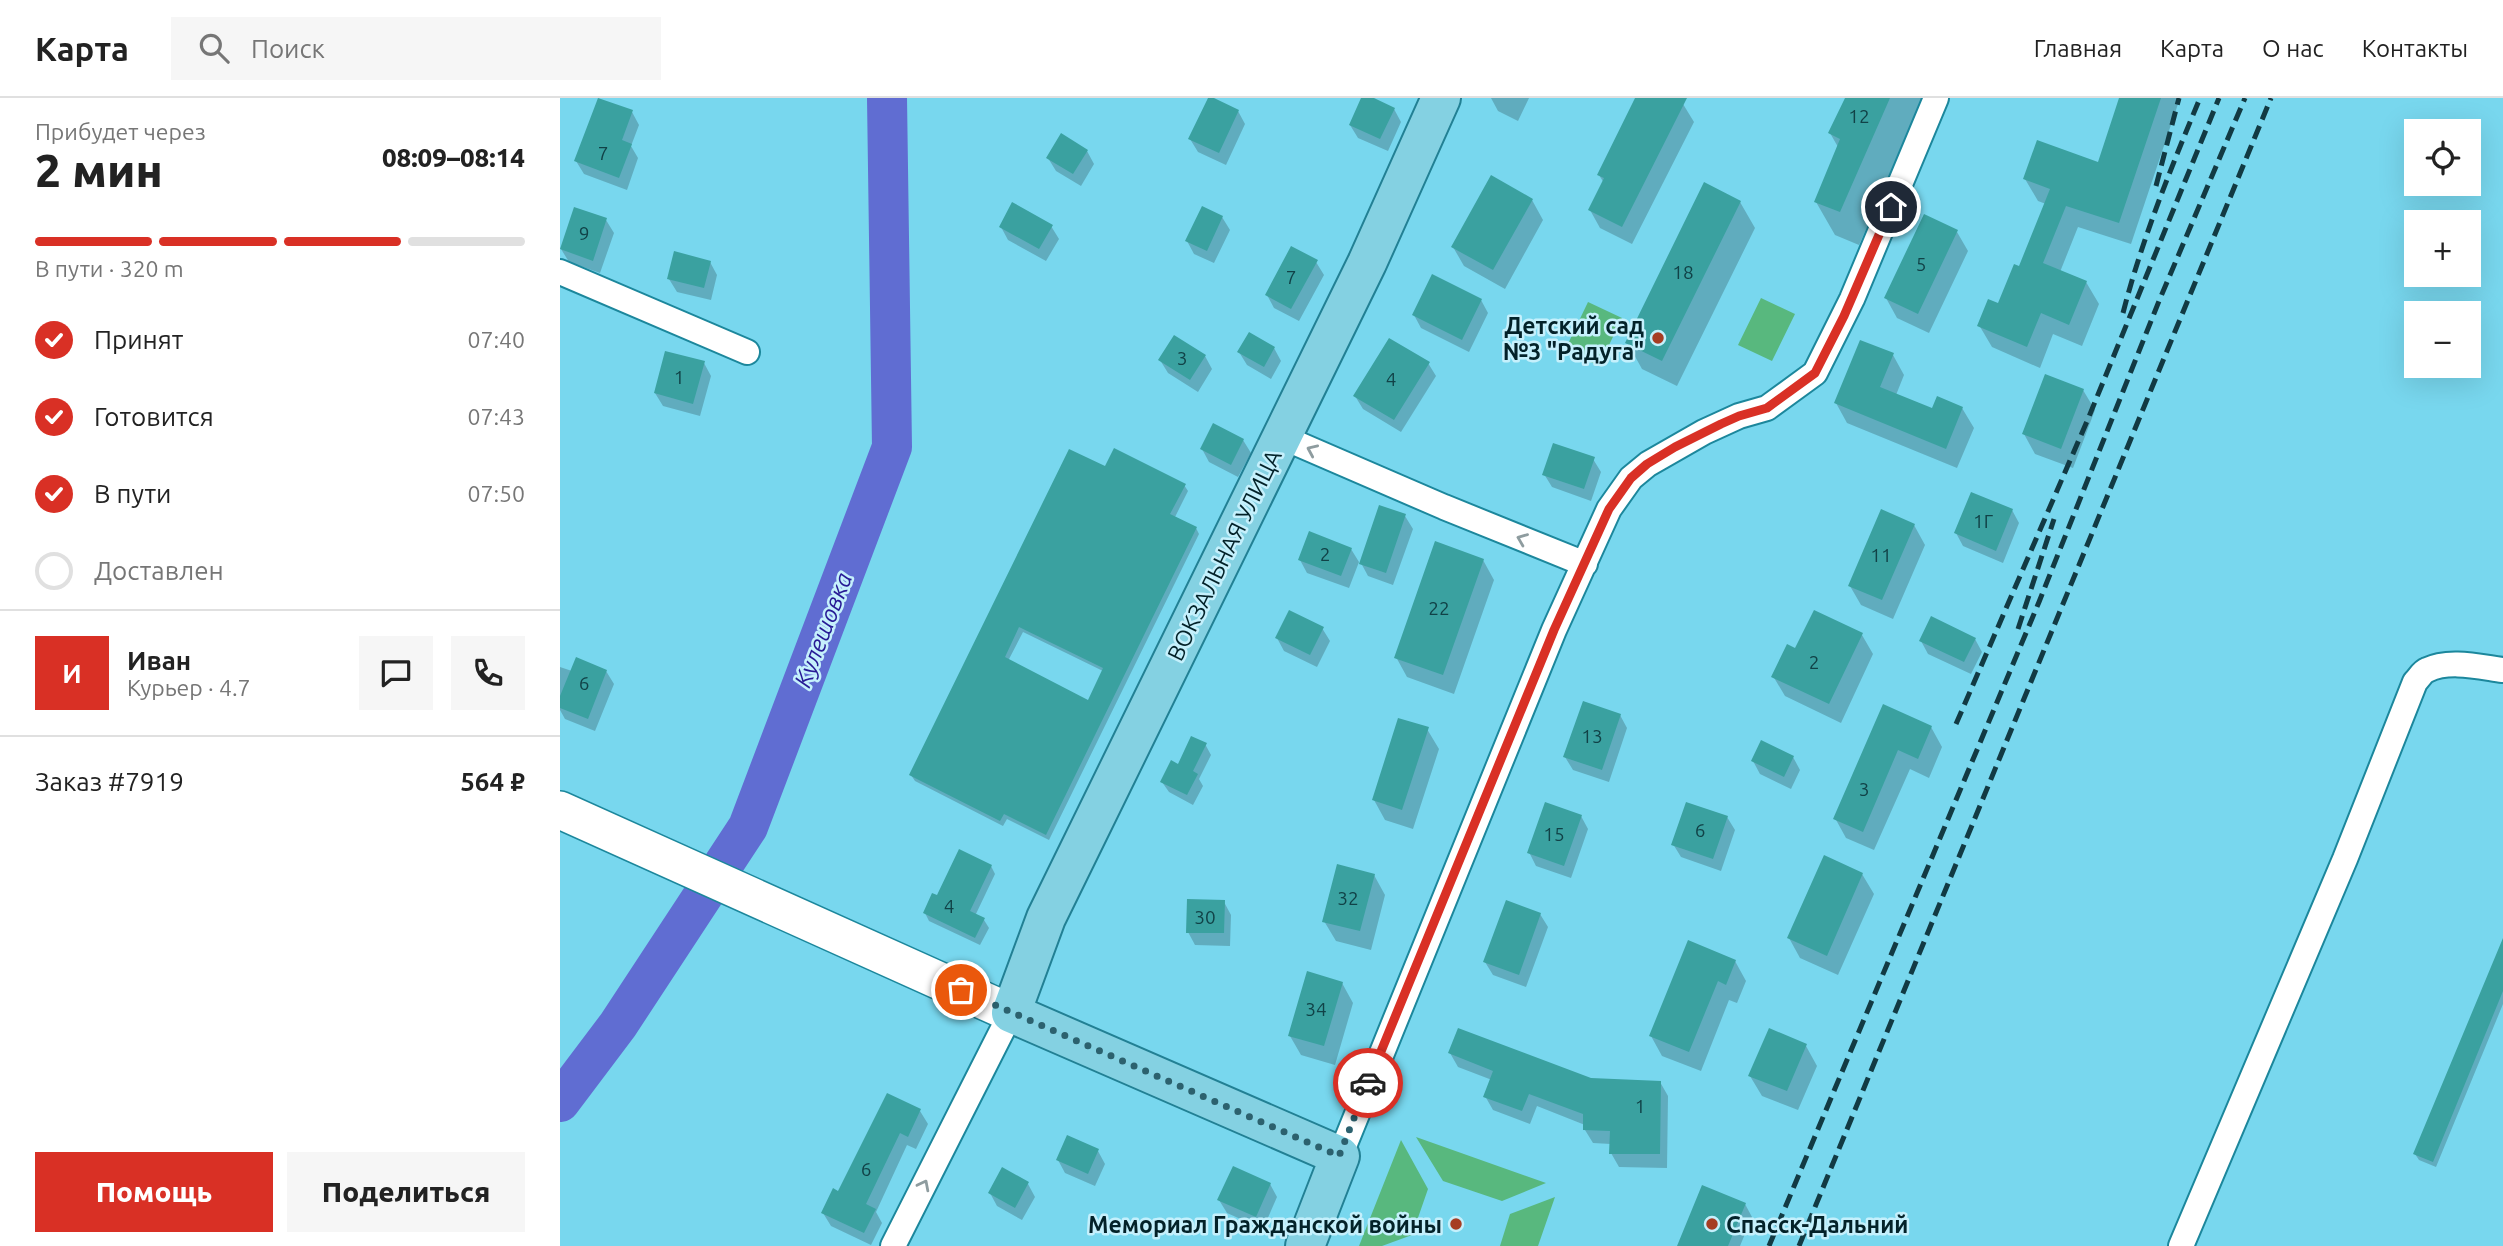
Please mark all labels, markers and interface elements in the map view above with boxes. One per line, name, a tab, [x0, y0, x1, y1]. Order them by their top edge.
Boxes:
search box	[171, 17, 661, 80]
icon: search	[195, 29, 233, 67]
text: Карта	[35, 30, 129, 67]
text: Поиск	[251, 34, 325, 63]
text: Главная	[2034, 35, 2122, 62]
text: Карта	[2160, 35, 2224, 62]
text: О нас	[2262, 35, 2324, 62]
text: Контакты	[2362, 35, 2468, 62]
house number: 12	[1848, 105, 1870, 127]
text: Прибудет через	[35, 119, 206, 144]
map controls	[2404, 119, 2481, 378]
button: locate	[2404, 119, 2481, 196]
house number: 7	[598, 142, 608, 164]
text: 08:09–08:14	[382, 143, 525, 172]
text: 2 мин	[35, 144, 163, 196]
pin	[1861, 177, 1921, 237]
icon: home	[1872, 188, 1910, 226]
button: +	[2404, 210, 2481, 287]
house number: 9	[579, 222, 589, 244]
house number: 5	[1916, 253, 1926, 275]
text: В пути · 320 m	[35, 256, 184, 281]
house number: 18	[1672, 261, 1694, 283]
house number: 7	[1286, 266, 1296, 288]
button: −	[2404, 301, 2481, 378]
place label: Детский сад №3 "Радуга"	[1503, 313, 1644, 364]
icon: check	[35, 321, 73, 359]
text: Принят	[94, 325, 183, 354]
text: 07:40	[467, 327, 525, 352]
marker: Детский сад №3 "Радуга"	[1650, 330, 1666, 346]
house number: 3	[1177, 347, 1187, 369]
house number: 1	[674, 366, 684, 388]
house number: 4	[1386, 368, 1396, 390]
icon: check	[35, 398, 73, 436]
text: Готовится	[94, 402, 214, 431]
text: 07:43	[467, 404, 525, 429]
one-way arrow	[1307, 444, 1320, 458]
street label: ВОКЗАЛЬНАЯ УЛИЦА	[1162, 445, 1286, 665]
icon: check	[35, 475, 73, 513]
text: В пути	[94, 479, 171, 508]
text: 07:50	[467, 481, 525, 506]
house number: 1Г	[1973, 510, 1993, 532]
one-way arrow	[1516, 533, 1528, 547]
house number: 2	[1320, 543, 1330, 565]
house number: 11	[1870, 544, 1892, 566]
text: Доставлен	[94, 556, 224, 585]
water label: Кулешовка	[789, 569, 857, 691]
house number: 22	[1428, 597, 1450, 619]
button: chat	[359, 636, 433, 710]
button: phone	[451, 636, 525, 710]
text: Иван	[127, 646, 191, 675]
house number: 2	[1809, 651, 1819, 673]
text: И	[62, 659, 82, 688]
house number: 6	[579, 672, 589, 694]
text: Курьер · 4.7	[127, 675, 251, 700]
house number: 13	[1581, 725, 1603, 747]
text: Заказ #7919	[35, 767, 184, 796]
text: 564 ₽	[460, 767, 525, 796]
house number: 3	[1859, 778, 1869, 800]
house number: 6	[1695, 819, 1705, 841]
house number: 15	[1543, 823, 1565, 845]
house number: 32	[1337, 887, 1359, 909]
house number: 4	[944, 895, 954, 917]
house number: 30	[1194, 906, 1216, 928]
pin	[931, 960, 991, 1020]
icon: bag	[942, 971, 980, 1009]
house number: 34	[1305, 998, 1327, 1020]
courier	[1333, 1048, 1403, 1118]
icon: car	[1349, 1064, 1387, 1102]
house number: 1	[1635, 1095, 1645, 1117]
button: Помощь	[35, 1152, 273, 1232]
button: Поделиться	[287, 1152, 525, 1232]
house number: 6	[861, 1158, 871, 1180]
one-way arrow	[916, 1180, 930, 1192]
place label: Мемориал Гражданской войны	[1088, 1212, 1442, 1237]
place label: Спасск-Дальний	[1726, 1212, 1908, 1237]
marker: Мемориал Гражданской войны	[1448, 1216, 1464, 1232]
marker: Спасск-Дальний	[1704, 1216, 1720, 1232]

